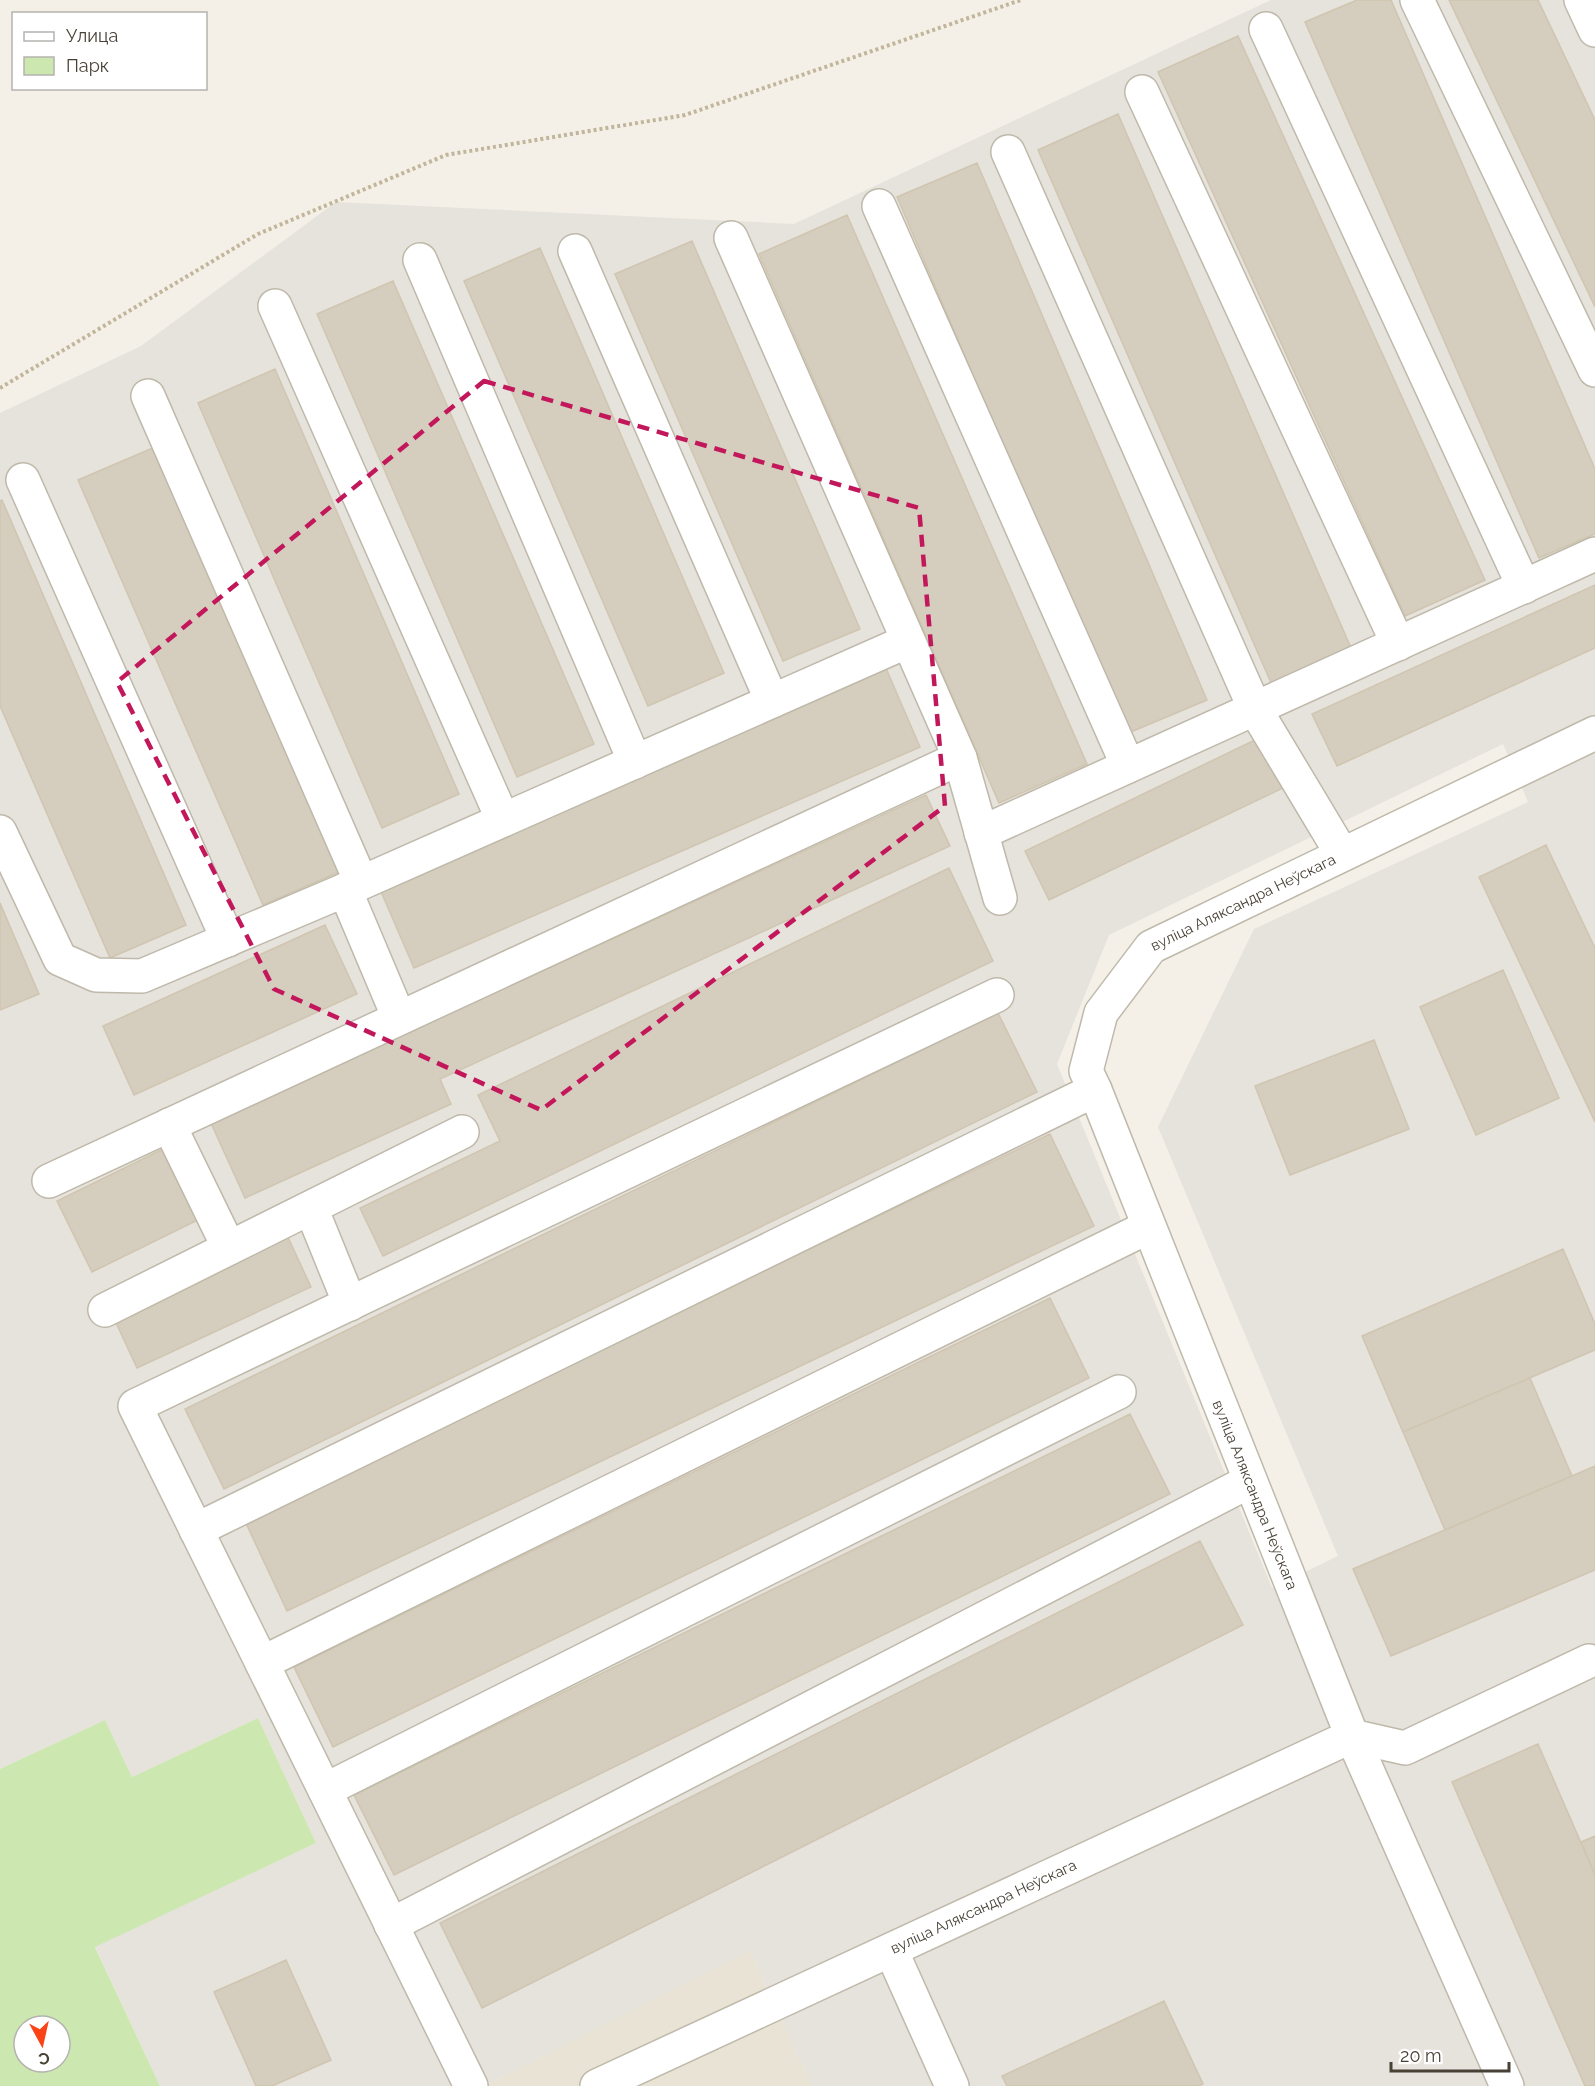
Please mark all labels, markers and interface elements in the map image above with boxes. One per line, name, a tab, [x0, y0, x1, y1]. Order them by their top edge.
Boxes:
legend	[12, 12, 207, 90]
text: Улица	[66, 25, 118, 46]
text: Парк	[66, 55, 109, 76]
street label: вуліца Аляксандра Неўскага	[1148, 850, 1339, 955]
street label: вуліца Аляксандра Неўскага	[1209, 1398, 1301, 1592]
street label: вуліца Аляксандра Неўскага	[888, 1856, 1079, 1958]
north arrow	[12, 2014, 72, 2074]
scale bar	[1391, 2035, 1510, 2073]
text: 20 m	[1400, 2045, 1442, 2066]
text: С	[37, 2048, 51, 2069]

